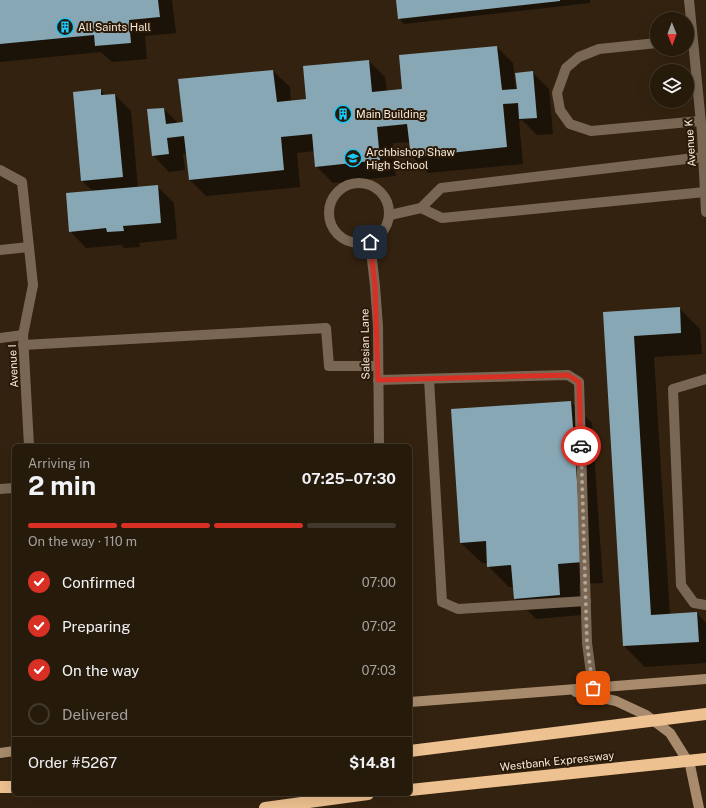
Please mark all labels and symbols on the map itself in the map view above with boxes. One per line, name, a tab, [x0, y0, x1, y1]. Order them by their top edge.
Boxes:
north arrow	[650, 12, 694, 56]
building icon: All Saints Hall	[55, 17, 75, 37]
place label: All Saints Hall	[78, 21, 151, 33]
building icon: Main Building	[333, 104, 353, 124]
place label: Main Building	[356, 108, 426, 120]
street label: Avenue K	[682, 118, 698, 167]
place label: Archbishop Shaw High School	[366, 146, 455, 171]
school or university icon: Archbishop Shaw High School	[343, 148, 363, 168]
pin	[353, 225, 387, 259]
street label: Salesian Lane	[358, 308, 372, 380]
street label: Avenue I	[6, 344, 20, 388]
courier	[561, 426, 601, 466]
pin	[576, 671, 610, 705]
street label: Westbank Expressway	[499, 749, 615, 773]

